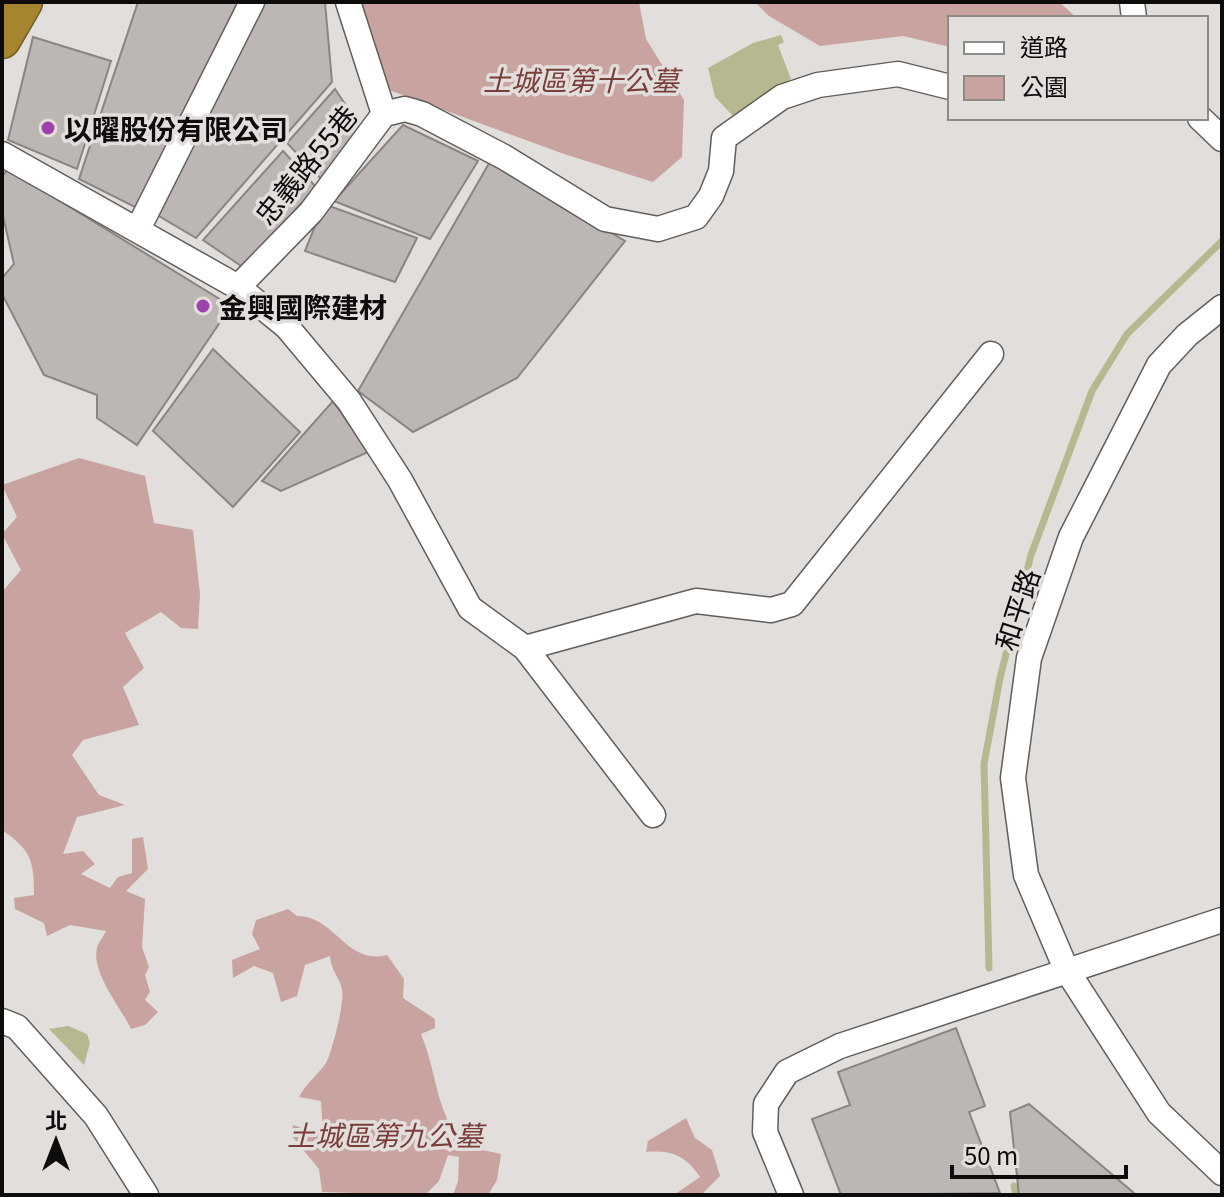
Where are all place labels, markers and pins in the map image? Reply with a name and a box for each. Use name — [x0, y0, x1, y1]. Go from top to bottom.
place label: 以曜股份有限公司 — [64, 108, 288, 148]
marker: 以曜股份有限公司 — [39, 119, 57, 137]
place label: 金興國際建材 — [219, 286, 387, 326]
marker: 金興國際建材 — [194, 297, 212, 315]

